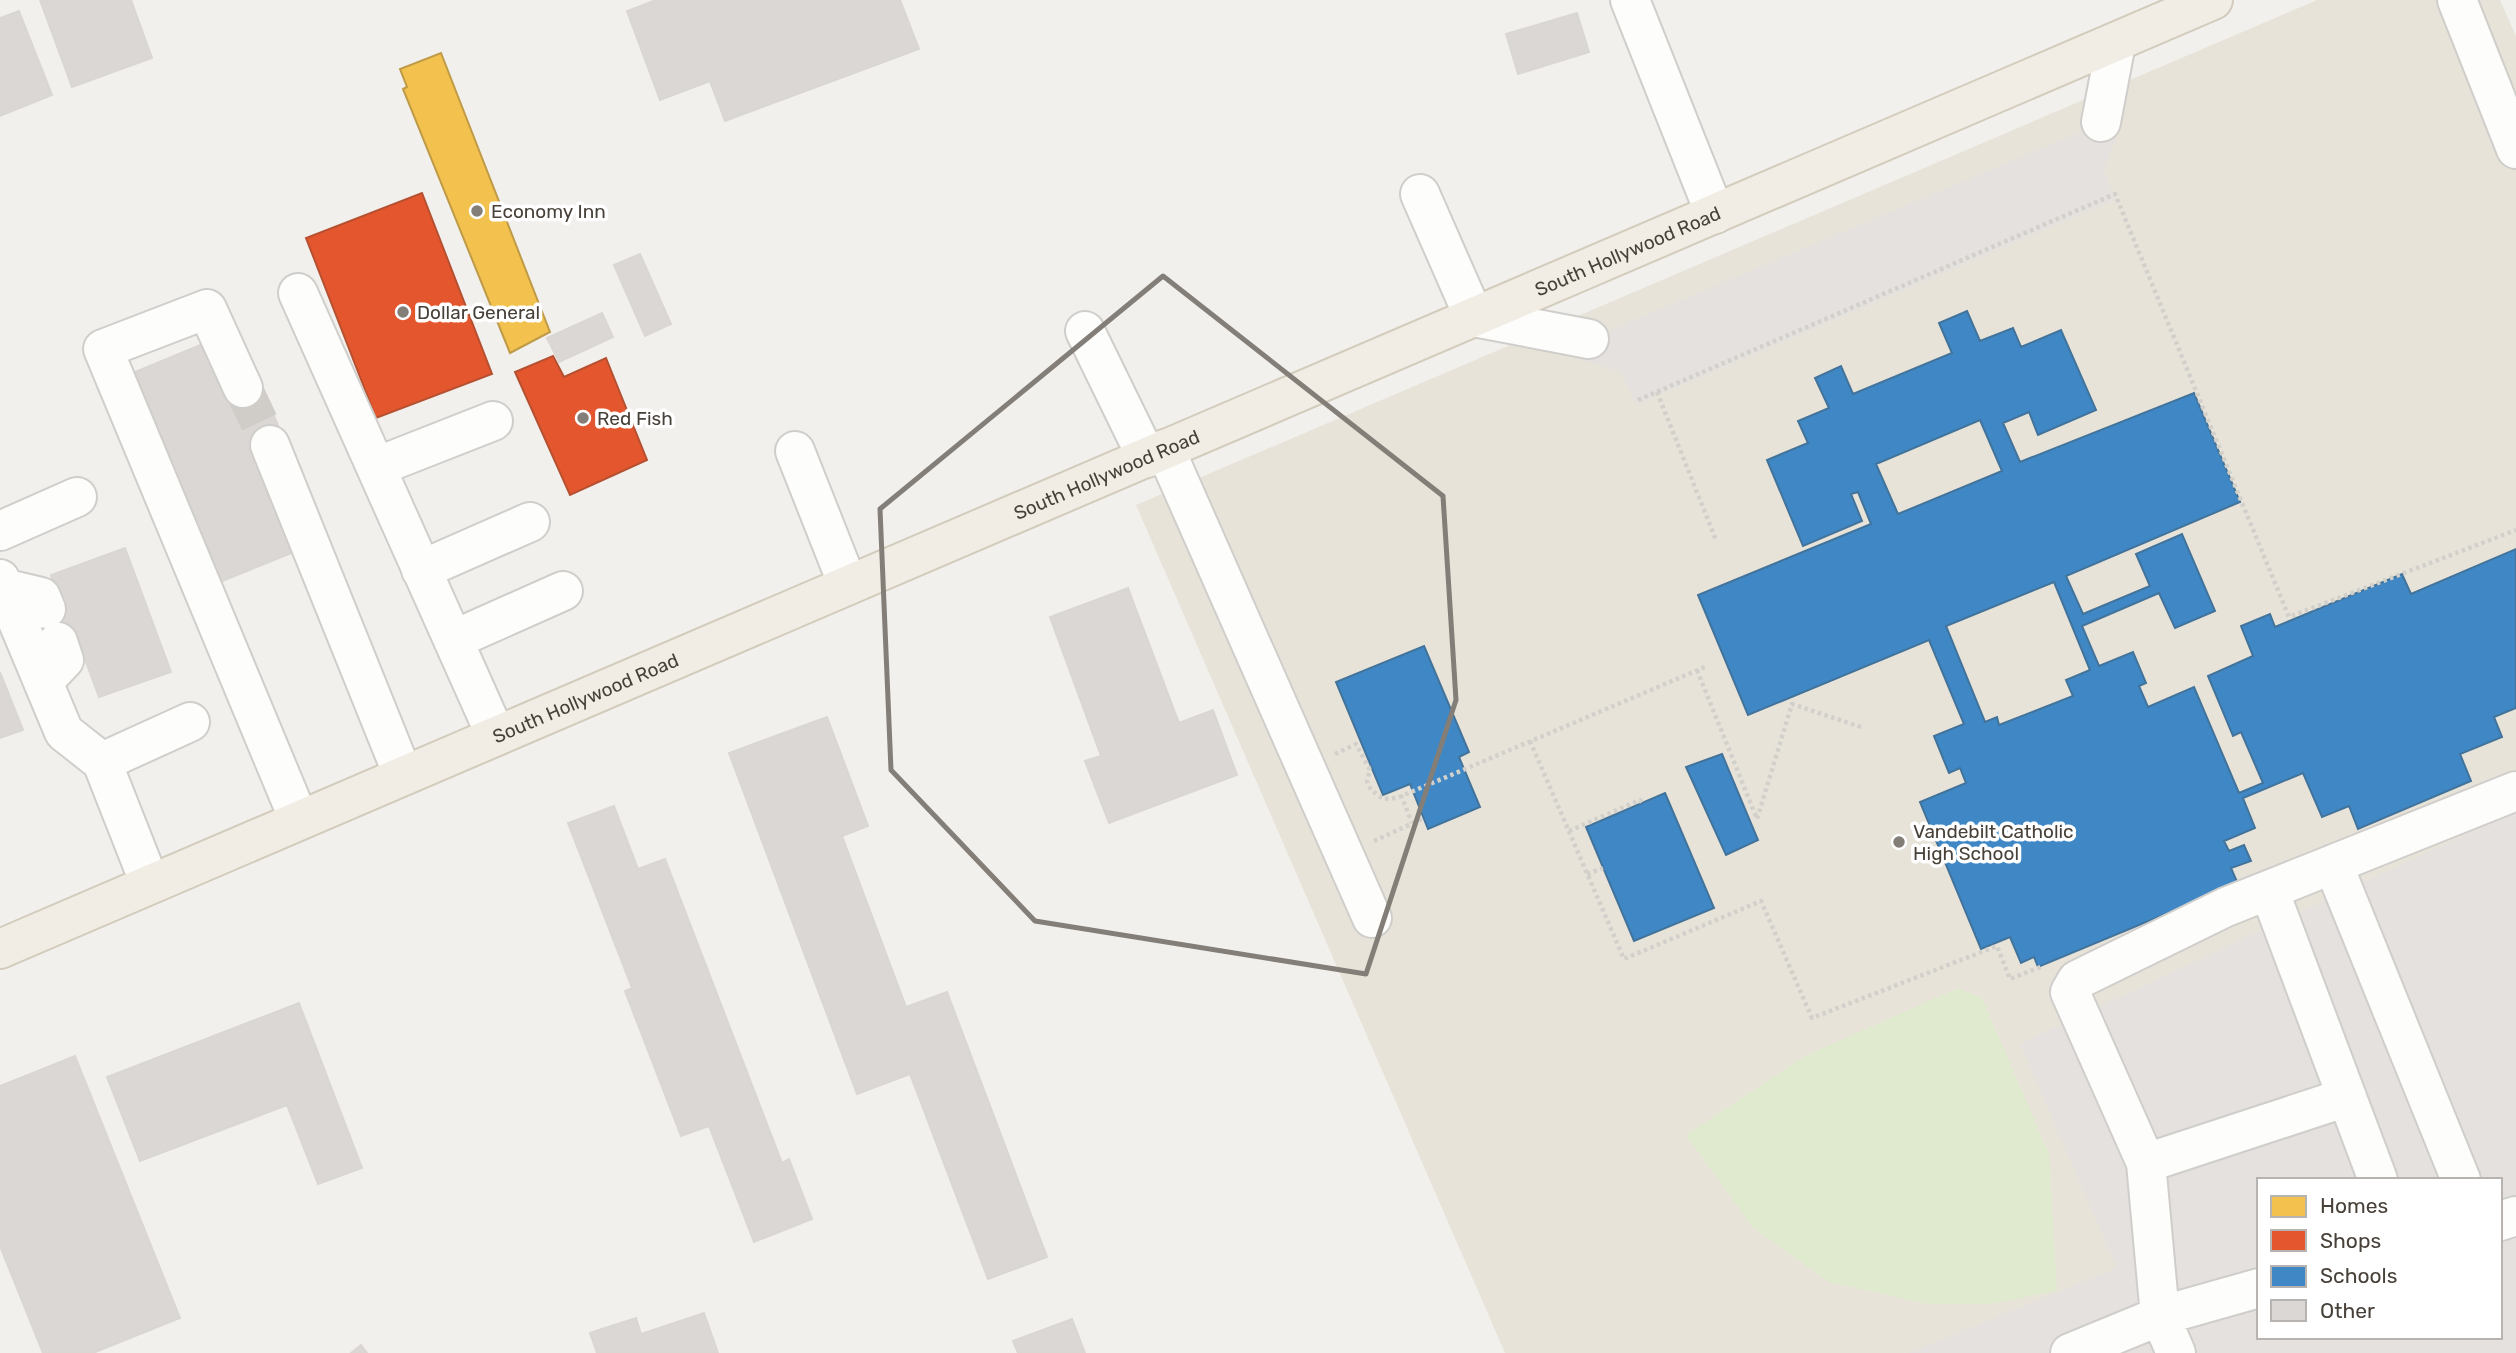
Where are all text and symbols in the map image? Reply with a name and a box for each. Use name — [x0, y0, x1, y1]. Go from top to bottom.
place label: Economy Inn — [491, 200, 606, 223]
street label: South Hollywood Road — [1531, 202, 1724, 301]
marker: Economy Inn — [469, 203, 485, 219]
place label: Dollar General — [417, 301, 540, 324]
marker: Dollar General — [395, 304, 411, 320]
place label: Red Fish — [597, 407, 673, 430]
marker: Red Fish — [575, 410, 591, 426]
street label: South Hollywood Road — [1010, 425, 1203, 525]
street label: South Hollywood Road — [489, 648, 682, 748]
place label: Vandebilt Catholic High School — [1913, 820, 2074, 865]
marker: Vandebilt Catholic High School — [1891, 834, 1907, 850]
legend — [2257, 1178, 2502, 1339]
text: Homes — [2320, 1193, 2388, 1218]
text: Shops — [2320, 1228, 2381, 1253]
text: Schools — [2320, 1263, 2397, 1288]
text: Other — [2320, 1298, 2375, 1323]

